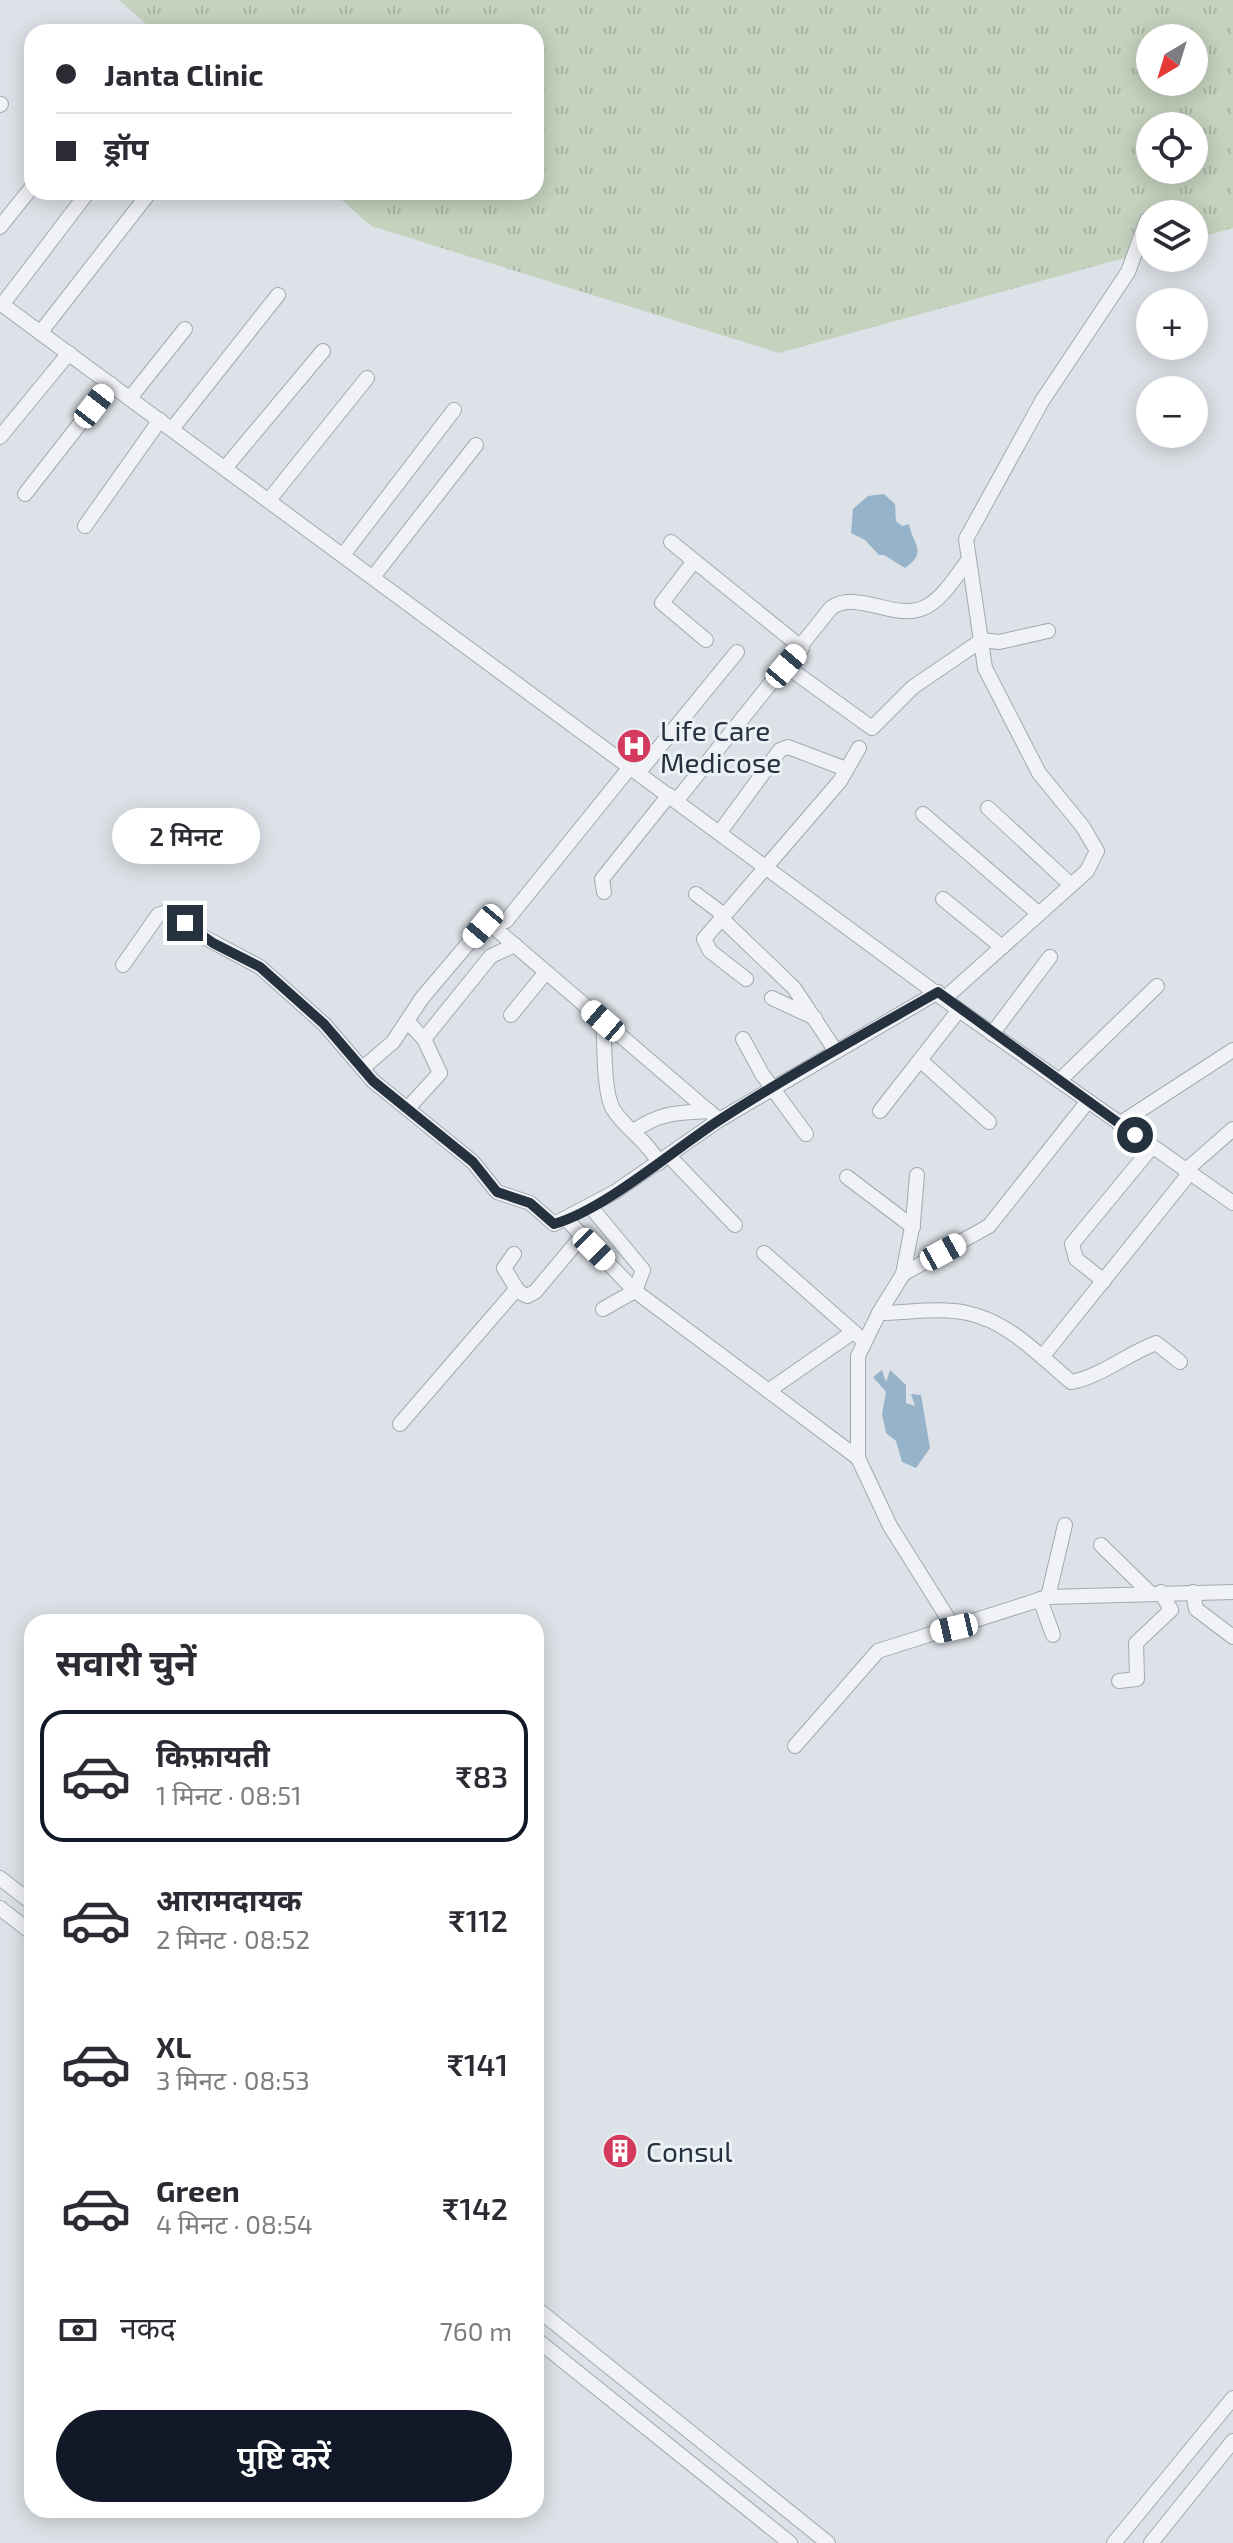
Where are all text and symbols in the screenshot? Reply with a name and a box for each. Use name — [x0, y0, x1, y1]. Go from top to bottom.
north arrow — [1136, 24, 1208, 96]
map controls — [1136, 24, 1208, 448]
text: Janta Clinic — [104, 56, 264, 92]
button: locate — [1136, 112, 1208, 184]
text: ड्रॉप — [104, 130, 148, 166]
button: layers — [1136, 200, 1208, 272]
button: + — [1136, 288, 1208, 360]
button: − — [1136, 376, 1208, 448]
car — [70, 380, 118, 432]
car — [761, 640, 811, 692]
place label: Life Care Medicose — [660, 713, 781, 779]
hospital icon: Life Care Medicose — [615, 727, 653, 765]
callout: 2 मिनट — [111, 807, 259, 863]
text: 2 मिनट — [149, 820, 223, 851]
car — [458, 900, 508, 952]
route end — [167, 905, 203, 941]
car — [577, 996, 629, 1046]
route start — [1117, 1117, 1153, 1153]
car — [569, 1224, 619, 1274]
car — [916, 1230, 970, 1274]
car — [928, 1611, 980, 1645]
text: सवारी चुनें — [56, 1640, 196, 1683]
text: किफ़ायती — [156, 1737, 270, 1773]
icon: car — [60, 1740, 132, 1812]
text: ₹83 — [455, 1758, 508, 1794]
text: 1 मिनट · 08:51 — [156, 1779, 302, 1810]
text: आरामदायक — [156, 1881, 302, 1917]
icon: car — [60, 1884, 132, 1956]
text: ₹112 — [448, 1902, 508, 1938]
text: 2 मिनट · 08:52 — [156, 1923, 310, 1954]
icon: car — [60, 2028, 132, 2100]
text: XL — [156, 2028, 191, 2064]
text: ₹141 — [447, 2046, 508, 2082]
text: 3 मिनट · 08:53 — [156, 2064, 310, 2095]
building icon: Consul — [601, 2132, 639, 2170]
place label: Consul — [646, 2134, 733, 2168]
icon: car — [60, 2172, 132, 2244]
text: Green — [156, 2172, 240, 2208]
text: ₹142 — [442, 2190, 508, 2226]
text: 4 मिनट · 08:54 — [156, 2208, 313, 2239]
icon: cash — [56, 2308, 100, 2352]
text: नकद — [120, 2309, 176, 2345]
text: 760 m — [440, 2315, 512, 2346]
button: पुष्टि करें — [56, 2410, 512, 2502]

